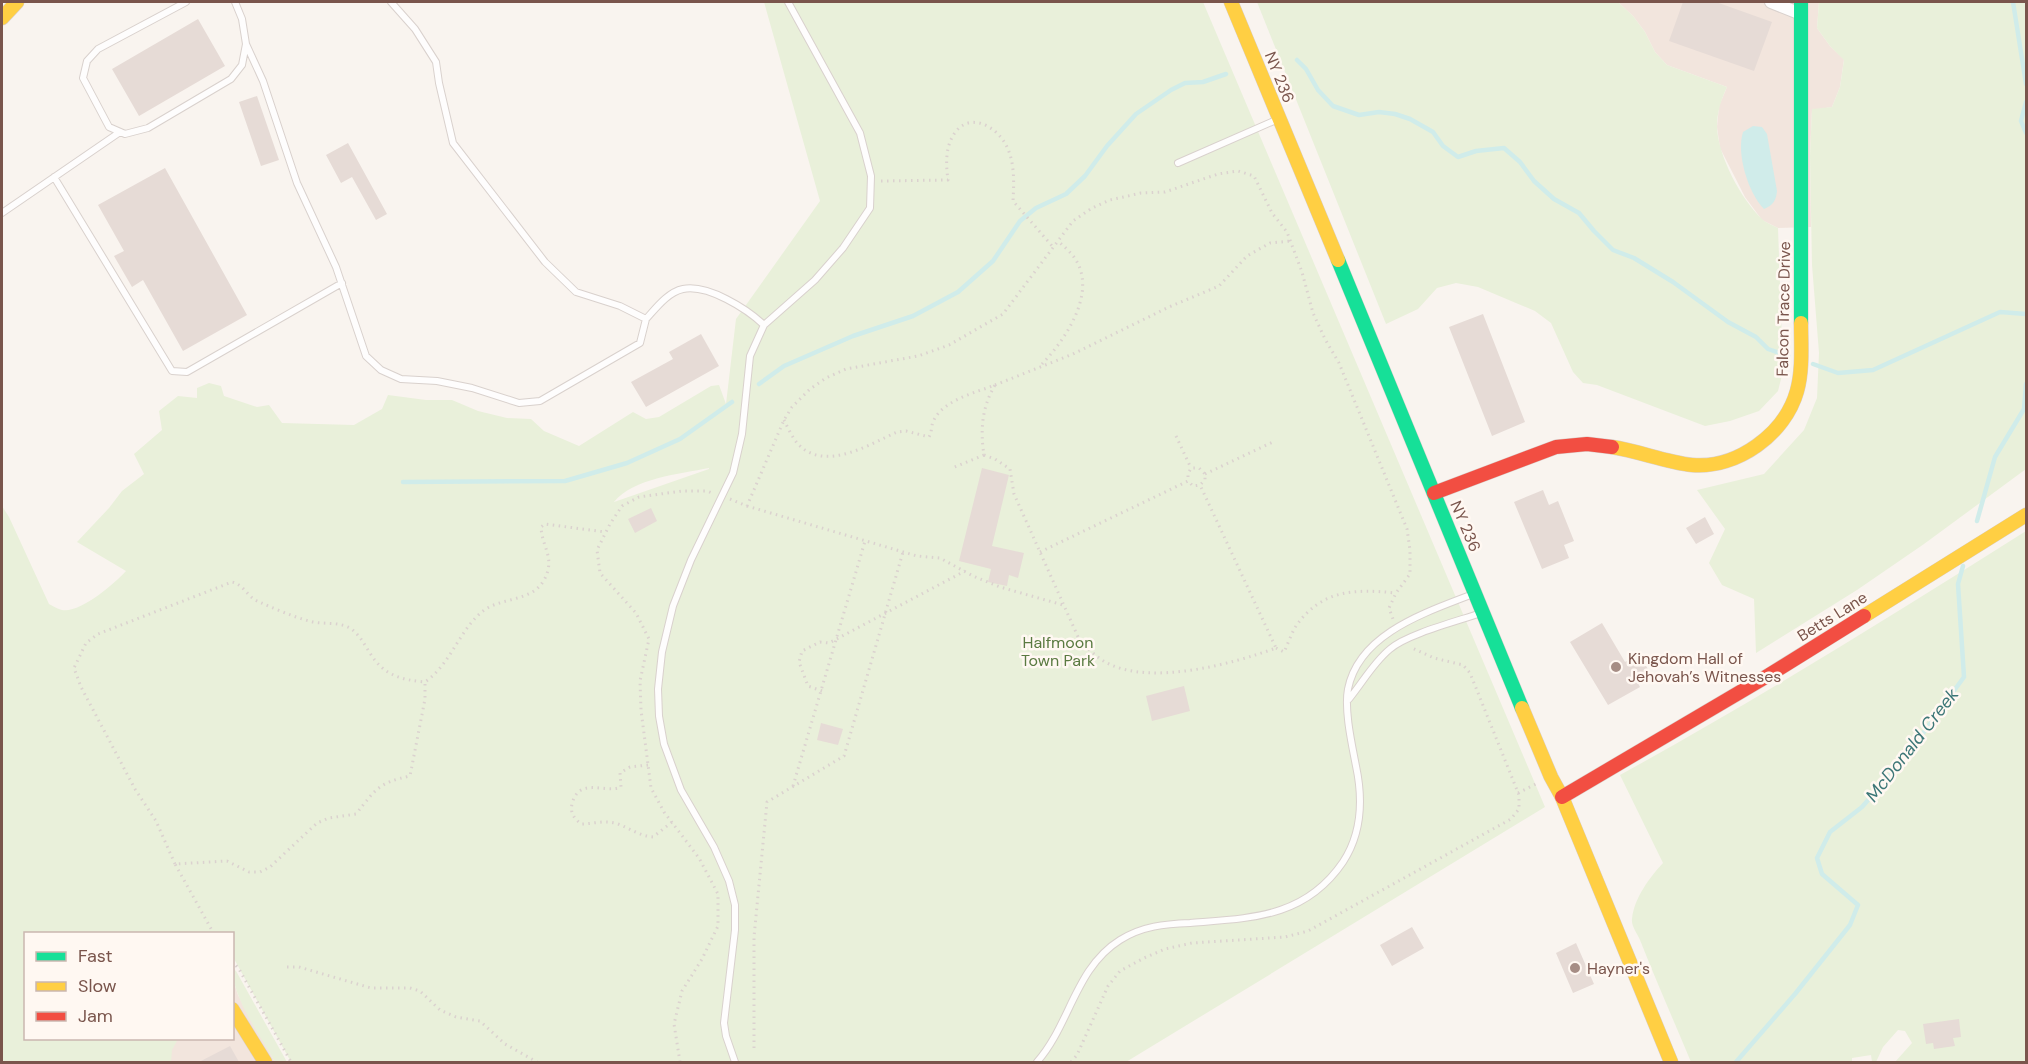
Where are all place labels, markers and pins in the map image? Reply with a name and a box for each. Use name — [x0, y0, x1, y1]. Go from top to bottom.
place label: Kingdom Hall of Jehovah’s Witnesses — [1628, 648, 1781, 687]
marker: Kingdom Hall of Jehovah’s Witnesses — [1609, 660, 1623, 674]
place label: Hayner's — [1587, 958, 1650, 979]
marker: Hayner's — [1568, 961, 1582, 975]

